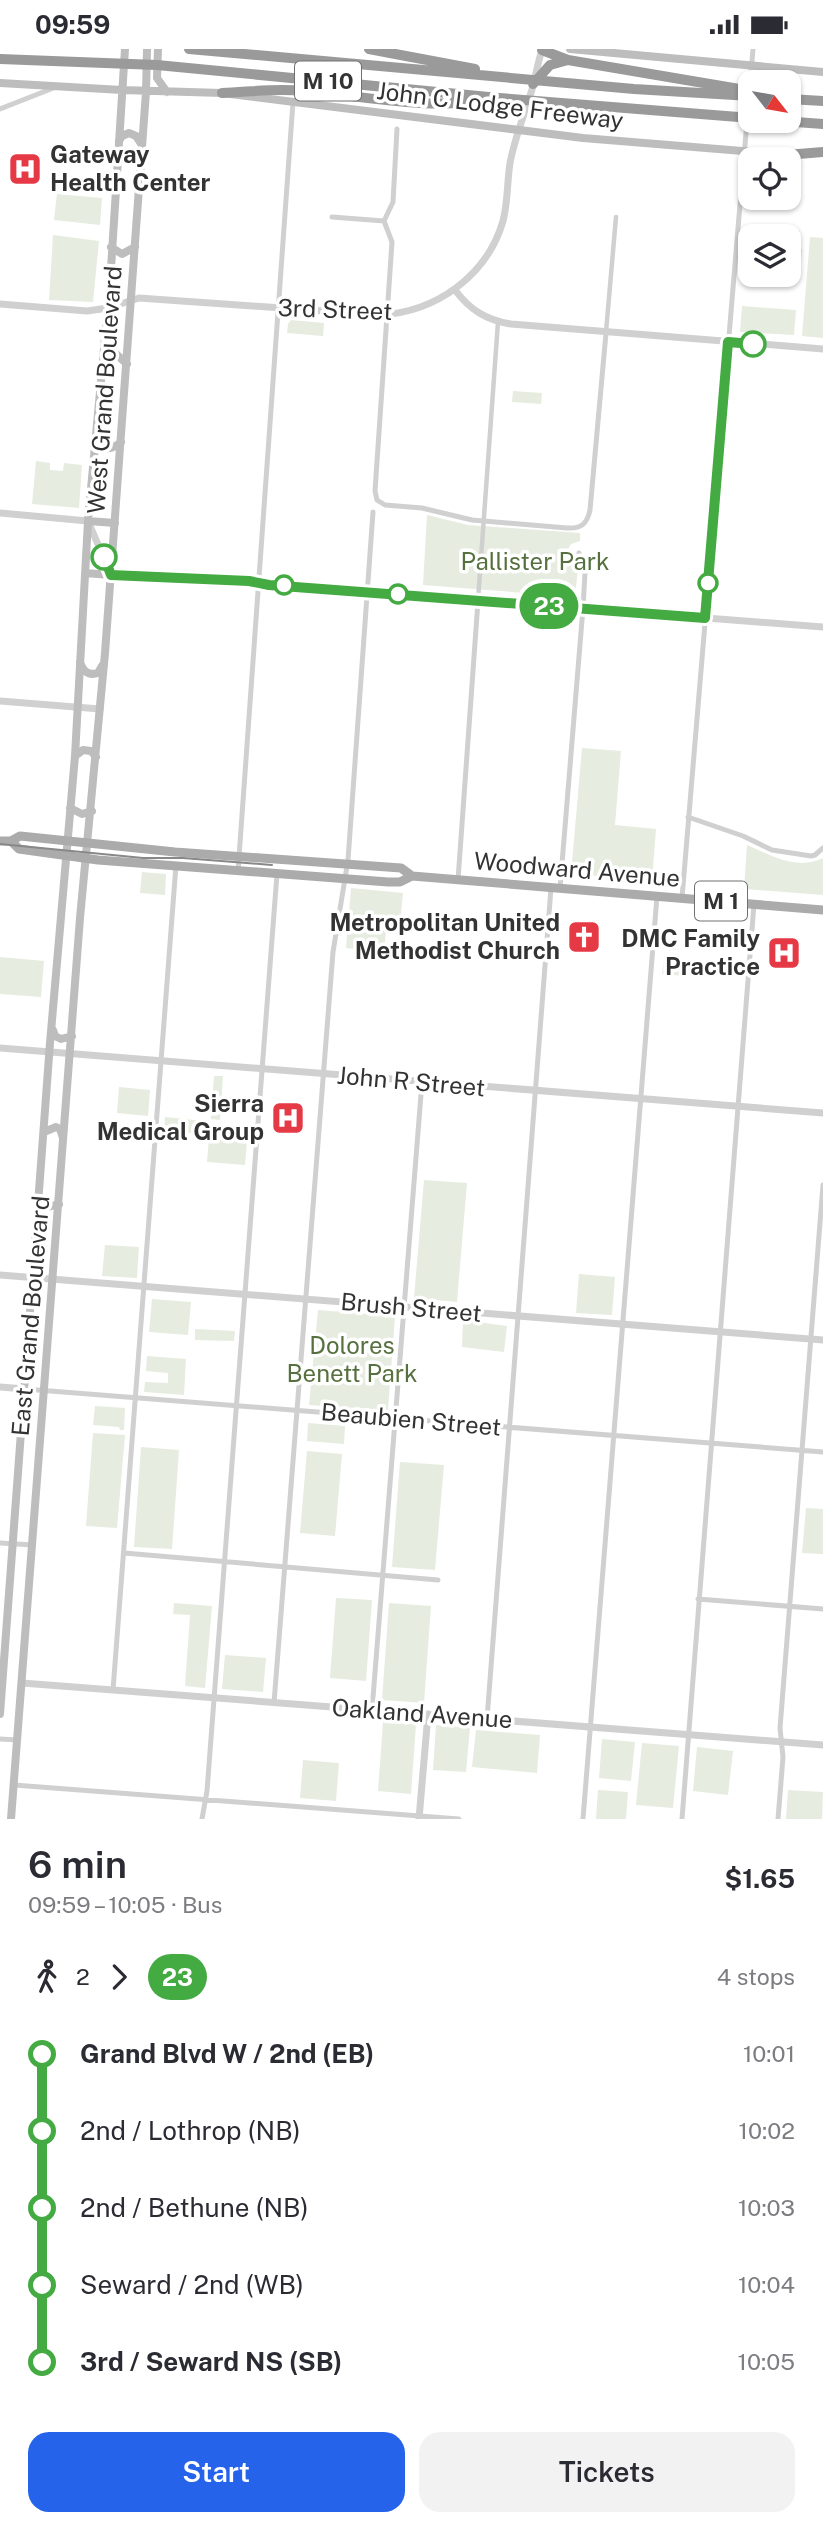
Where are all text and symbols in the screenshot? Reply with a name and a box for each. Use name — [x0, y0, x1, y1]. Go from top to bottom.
text: 09:59 — [35, 9, 111, 40]
road number: M 10 — [295, 61, 361, 101]
north arrow — [738, 70, 802, 133]
map controls — [738, 70, 801, 287]
street label: John C Lodge Freeway — [375, 76, 625, 134]
place label: Gateway Health Center — [50, 140, 210, 196]
button: locate — [738, 147, 801, 210]
hospital icon: Gateway Health Center — [6, 150, 44, 188]
button: layers — [738, 224, 801, 287]
street label: West Grand Boulevard — [81, 265, 127, 515]
street label: 3rd Street — [277, 293, 393, 325]
unlabelled marker — [740, 331, 766, 357]
unlabelled marker — [91, 544, 117, 570]
park label: Pallister Park — [460, 547, 610, 575]
unlabelled marker — [698, 573, 718, 593]
unlabelled marker — [274, 575, 294, 595]
line badge: 23 — [518, 583, 580, 629]
unlabelled marker — [388, 584, 408, 604]
text: 23 — [533, 592, 565, 620]
street label: Woodward Avenue — [473, 846, 681, 892]
road number: M 1 — [695, 881, 747, 921]
place label: Metropolitan United Methodist Church — [329, 908, 560, 964]
church icon: Metropolitan United Methodist Church — [565, 918, 603, 956]
place label: DMC Family Practice — [621, 924, 760, 980]
hospital icon: DMC Family Practice — [765, 934, 803, 972]
street label: John R Street — [336, 1061, 486, 1101]
place label: Sierra Medical Group — [97, 1089, 264, 1145]
hospital icon: Sierra Medical Group — [269, 1099, 307, 1137]
street label: East Grand Boulevard — [6, 1195, 54, 1437]
street label: Brush Street — [339, 1287, 483, 1327]
park label: Dolores Benett Park — [286, 1331, 418, 1387]
street label: Beaubien Street — [320, 1397, 502, 1441]
street label: Oakland Avenue — [331, 1693, 513, 1733]
text: 6 min — [28, 1842, 127, 1887]
text: $1.65 — [724, 1863, 795, 1894]
text: 09:59 – 10:05 · Bus — [28, 1891, 222, 1918]
icon: walk — [28, 1958, 66, 1996]
icon: forward — [100, 1958, 138, 1996]
text: 2 — [76, 1963, 90, 1990]
text: 23 — [162, 1963, 193, 1991]
text: 4 stops — [717, 1963, 795, 1990]
text: Grand Blvd W / 2nd (EB) — [80, 2038, 374, 2069]
text: 10:01 — [743, 2040, 795, 2067]
text: 2nd / Lothrop (NB) — [80, 2115, 301, 2146]
text: 10:02 — [739, 2117, 795, 2144]
text: 2nd / Bethune (NB) — [80, 2192, 308, 2223]
text: 10:03 — [738, 2194, 795, 2221]
text: Seward / 2nd (WB) — [80, 2269, 304, 2300]
text: 10:04 — [738, 2271, 795, 2298]
text: 3rd / Seward NS (SB) — [80, 2346, 342, 2377]
text: 10:05 — [738, 2348, 795, 2375]
button: Start — [28, 2432, 405, 2512]
button: Tickets — [419, 2432, 795, 2512]

